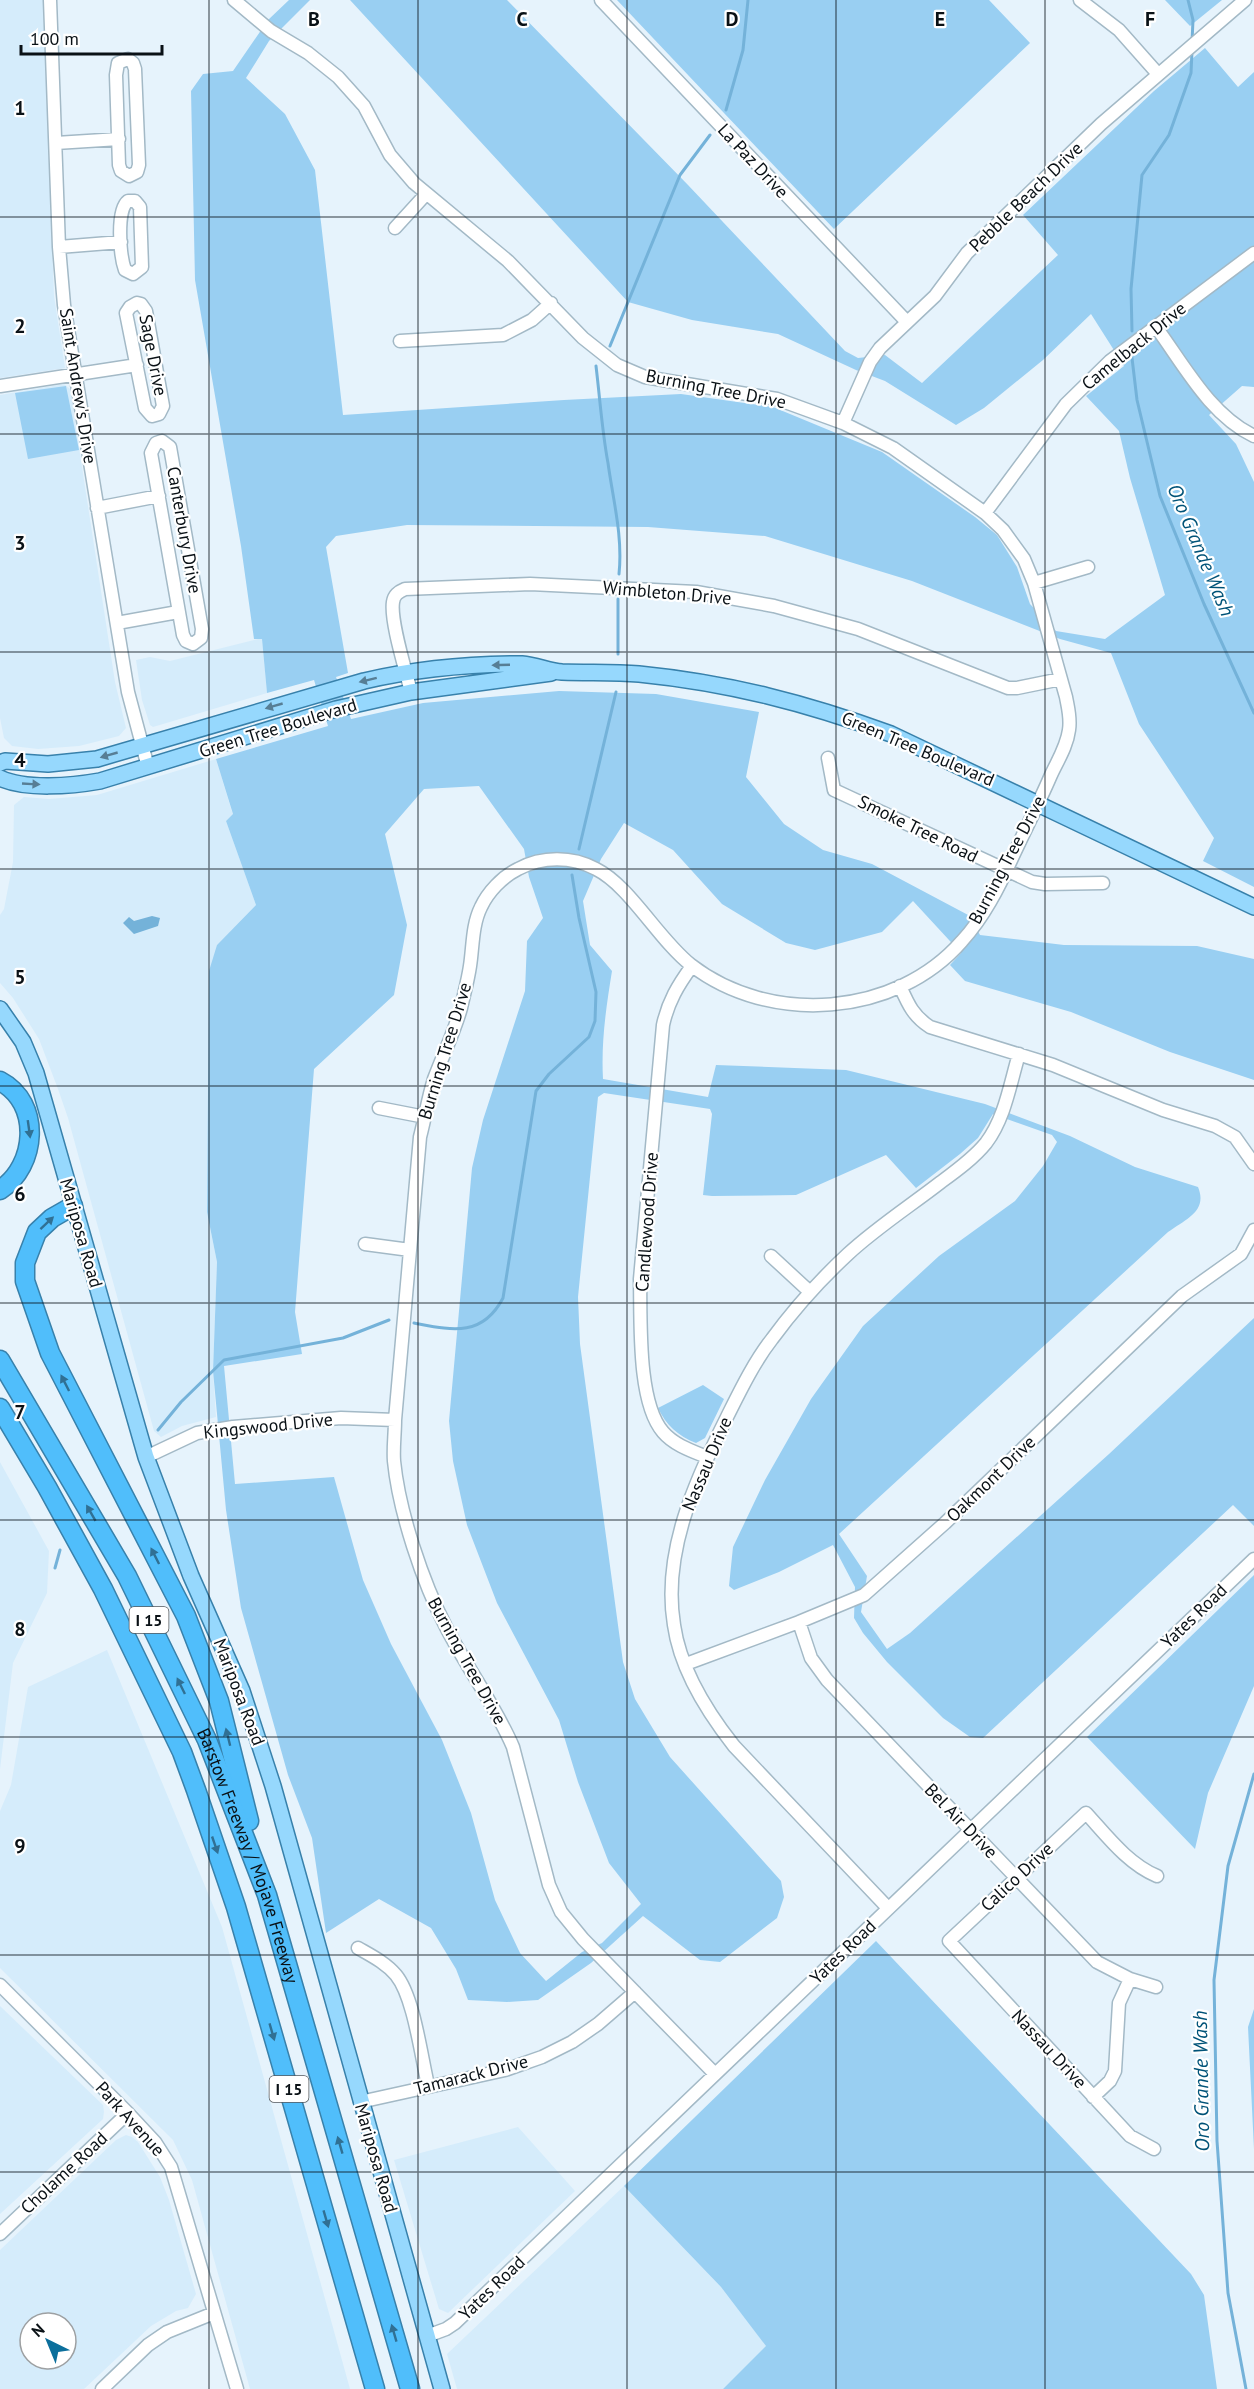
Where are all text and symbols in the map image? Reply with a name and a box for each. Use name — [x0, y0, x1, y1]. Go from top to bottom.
text: B — [308, 6, 320, 32]
text: C — [516, 6, 528, 32]
text: D — [726, 6, 739, 32]
text: E — [935, 6, 945, 32]
text: F — [1145, 6, 1155, 32]
scale bar — [21, 18, 162, 56]
text: 100 m — [30, 27, 79, 50]
text: 1 — [14, 95, 26, 121]
street label: La Paz Drive — [713, 119, 794, 203]
street label: Pebble Beach Drive — [964, 137, 1087, 257]
street label: Camelback Drive — [1077, 296, 1191, 395]
street label: Saint Andrew's Drive — [55, 306, 102, 465]
street label: Sage Drive — [134, 312, 173, 398]
text: 2 — [14, 313, 26, 339]
street label: Burning Tree Drive — [644, 364, 788, 413]
street label: Canterbury Drive — [162, 465, 207, 595]
water label: Oro Grande Wash — [1161, 480, 1241, 620]
text: 3 — [14, 530, 26, 556]
street label: Wimbleton Drive — [602, 575, 732, 610]
one-way arrow — [491, 660, 510, 670]
one-way arrow — [359, 675, 377, 685]
street label: Green Tree Boulevard — [196, 693, 359, 762]
one-way arrow — [265, 702, 283, 711]
street label: Green Tree Boulevard — [838, 706, 998, 791]
text: 4 — [14, 747, 26, 773]
one-way arrow — [100, 751, 118, 760]
one-way arrow — [22, 779, 41, 788]
street label: Smoke Tree Road — [854, 790, 982, 868]
street label: Burning Tree Drive — [963, 792, 1050, 928]
text: 5 — [14, 964, 26, 990]
street label: Burning Tree Drive — [413, 979, 476, 1122]
one-way arrow — [25, 1119, 34, 1138]
street label: Candlewood Drive — [630, 1151, 663, 1292]
street label: Mariposa Road — [55, 1175, 108, 1290]
text: 6 — [14, 1181, 26, 1207]
one-way arrow — [39, 1217, 54, 1230]
one-way arrow — [61, 1375, 70, 1392]
text: 7 — [14, 1399, 26, 1425]
street label: Kingswood Drive — [202, 1407, 334, 1444]
street label: Nassau Drive — [676, 1413, 737, 1514]
street label: Oakmont Drive — [941, 1430, 1040, 1527]
one-way arrow — [85, 1505, 96, 1521]
one-way arrow — [150, 1548, 160, 1565]
street label: Yates Road — [1156, 1578, 1232, 1653]
street label: Burning Tree Drive — [423, 1593, 512, 1729]
road number: I 15 — [130, 1607, 168, 1633]
text: 8 — [14, 1616, 26, 1642]
street label: Mariposa Road — [208, 1635, 270, 1749]
one-way arrow — [176, 1678, 185, 1695]
street label: Barstow Freeway / Mojave Freeway — [192, 1724, 304, 1986]
one-way arrow — [222, 1727, 232, 1746]
street label: Bel Air Drive — [920, 1778, 1003, 1863]
text: 9 — [14, 1833, 26, 1859]
one-way arrow — [211, 1836, 221, 1854]
street label: Calico Drive — [975, 1837, 1058, 1916]
street label: Yates Road — [805, 1914, 881, 1989]
street label: Nassau Drive — [1007, 2004, 1092, 2093]
water label: Oro Grande Wash — [1187, 2010, 1215, 2152]
one-way arrow — [268, 2023, 277, 2041]
street label: Tamarack Drive — [411, 2049, 530, 2100]
street label: Park Avenue — [91, 2076, 170, 2161]
road number: I 15 — [270, 2076, 308, 2102]
street label: Mariposa Road — [350, 2100, 403, 2215]
street label: Cholame Road — [15, 2126, 112, 2219]
one-way arrow — [335, 2136, 344, 2154]
one-way arrow — [322, 2210, 331, 2228]
street label: Yates Road — [454, 2250, 530, 2325]
north arrow — [18, 2311, 78, 2371]
text: N — [27, 2319, 48, 2341]
one-way arrow — [389, 2324, 398, 2342]

